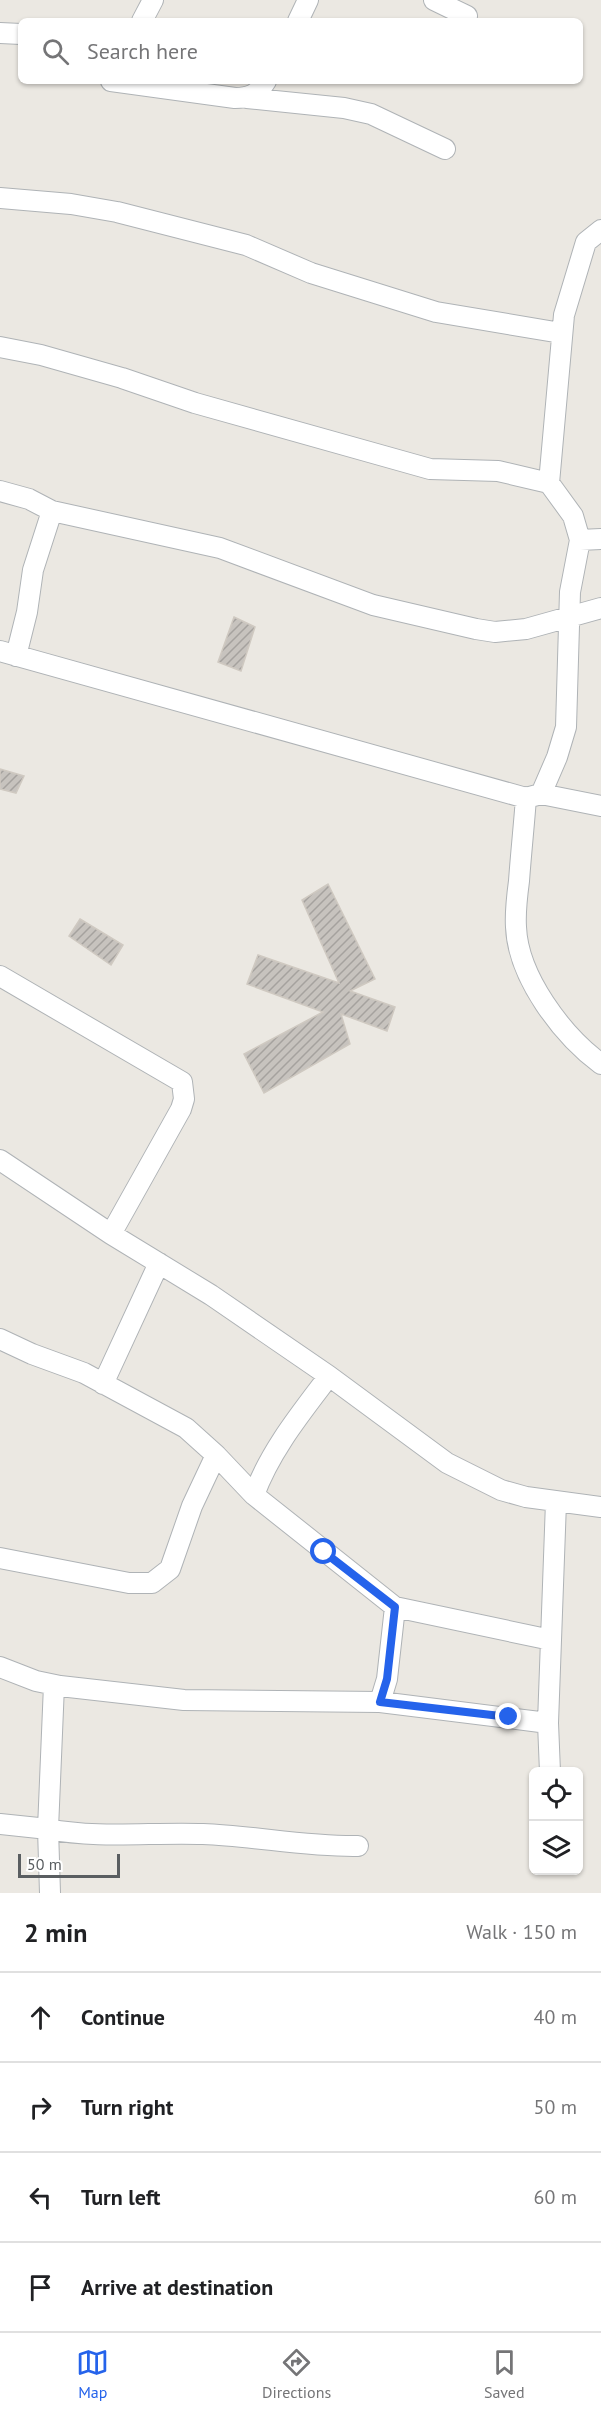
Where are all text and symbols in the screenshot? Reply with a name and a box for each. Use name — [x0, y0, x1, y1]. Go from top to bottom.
search box — [18, 18, 583, 84]
icon: search — [39, 35, 72, 68]
text: Search here — [87, 37, 198, 65]
route start — [310, 1538, 336, 1564]
route end — [495, 1703, 521, 1729]
map controls — [529, 1767, 583, 1875]
button: locate — [529, 1767, 583, 1821]
button: layers — [529, 1821, 583, 1875]
scale bar — [18, 1851, 120, 1878]
text: 50 m — [27, 1854, 62, 1874]
text: 2 min — [24, 1916, 87, 1949]
text: Walk · 150 m — [466, 1919, 577, 1945]
icon: ahead — [24, 2001, 57, 2034]
text: Continue — [81, 2003, 165, 2031]
text: 40 m — [534, 2004, 577, 2030]
icon: right — [24, 2091, 57, 2124]
text: Turn right — [81, 2093, 173, 2121]
text: 50 m — [534, 2094, 577, 2120]
icon: left — [24, 2181, 57, 2214]
text: Turn left — [81, 2183, 161, 2211]
text: 60 m — [534, 2184, 577, 2210]
icon: arrive — [24, 2271, 57, 2304]
text: Arrive at destination — [81, 2273, 273, 2301]
tab: Map — [76, 2346, 109, 2402]
tab: Directions — [262, 2346, 331, 2402]
tab: Saved — [484, 2346, 525, 2402]

